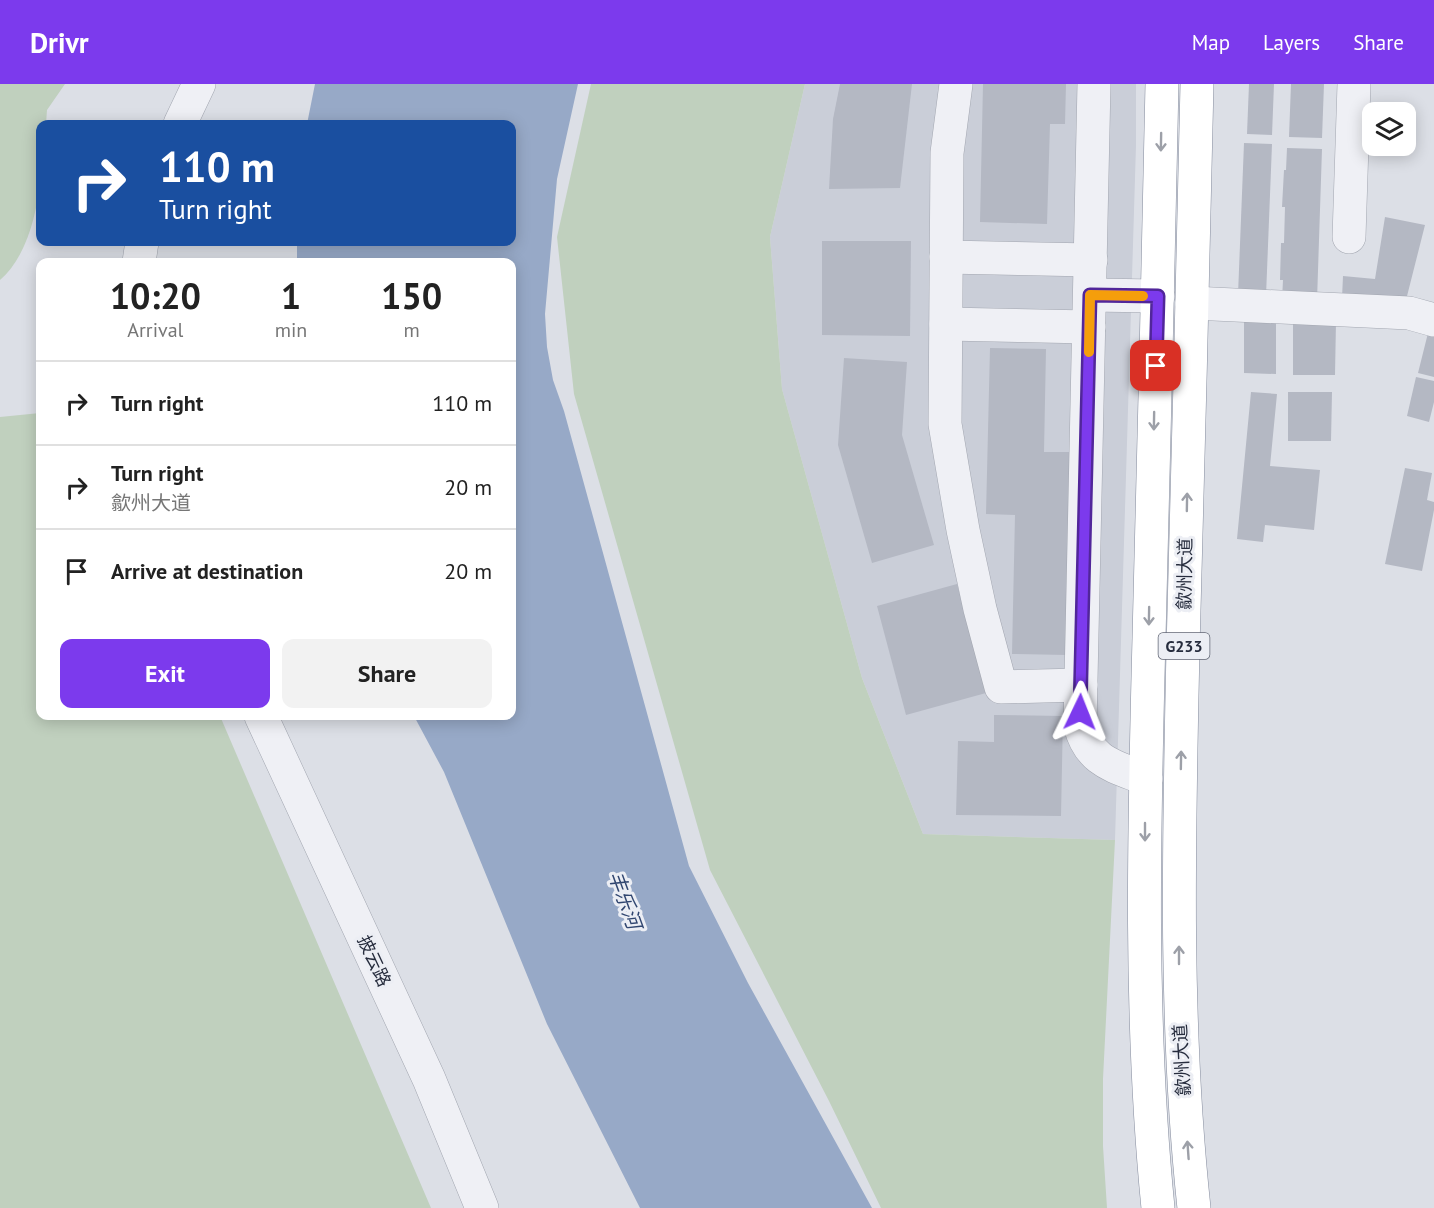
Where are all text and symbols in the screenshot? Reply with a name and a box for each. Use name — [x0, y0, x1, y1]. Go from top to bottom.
text: Drivr — [30, 24, 89, 61]
text: Map — [1192, 29, 1230, 56]
text: Layers — [1263, 29, 1320, 56]
text: Share — [1353, 29, 1404, 56]
map controls — [1362, 102, 1416, 156]
button: layers — [1362, 102, 1416, 156]
one-way arrow — [1155, 132, 1167, 152]
text: 110 m — [159, 139, 275, 194]
icon: right — [60, 144, 138, 222]
text: Turn right — [159, 192, 272, 226]
text: 10:20 — [110, 272, 201, 319]
text: 1 — [281, 272, 301, 319]
text: 150 — [381, 272, 442, 319]
text: Arrival — [127, 317, 183, 343]
text: min — [275, 317, 307, 343]
text: m — [404, 317, 420, 343]
pin — [1130, 340, 1181, 391]
icon: arrive — [1139, 349, 1172, 382]
icon: right — [60, 387, 93, 420]
text: Turn right — [111, 389, 203, 417]
text: 110 m — [432, 389, 492, 417]
one-way arrow — [1149, 411, 1160, 431]
text: Turn right — [111, 459, 203, 487]
icon: right — [60, 471, 93, 504]
text: 20 m — [444, 473, 492, 501]
text: 歙州大道 — [111, 490, 191, 516]
one-way arrow — [1182, 493, 1193, 513]
street label: 歙州大道 — [1172, 538, 1197, 610]
icon: arrive — [60, 555, 93, 588]
text: Arrive at destination — [111, 557, 303, 585]
text: 20 m — [444, 557, 492, 585]
one-way arrow — [1144, 606, 1155, 626]
road number: G233 — [1158, 633, 1210, 659]
button: Exit — [60, 639, 270, 708]
button: Share — [282, 639, 492, 708]
position arrow — [1048, 680, 1112, 744]
one-way arrow — [1175, 751, 1187, 771]
one-way arrow — [1139, 822, 1151, 842]
water label: 丰乐河 — [603, 867, 649, 936]
street label: 披云路 — [353, 931, 396, 990]
one-way arrow — [1173, 946, 1185, 966]
street label: 歙州大道 — [1168, 1023, 1195, 1097]
one-way arrow — [1182, 1140, 1193, 1160]

